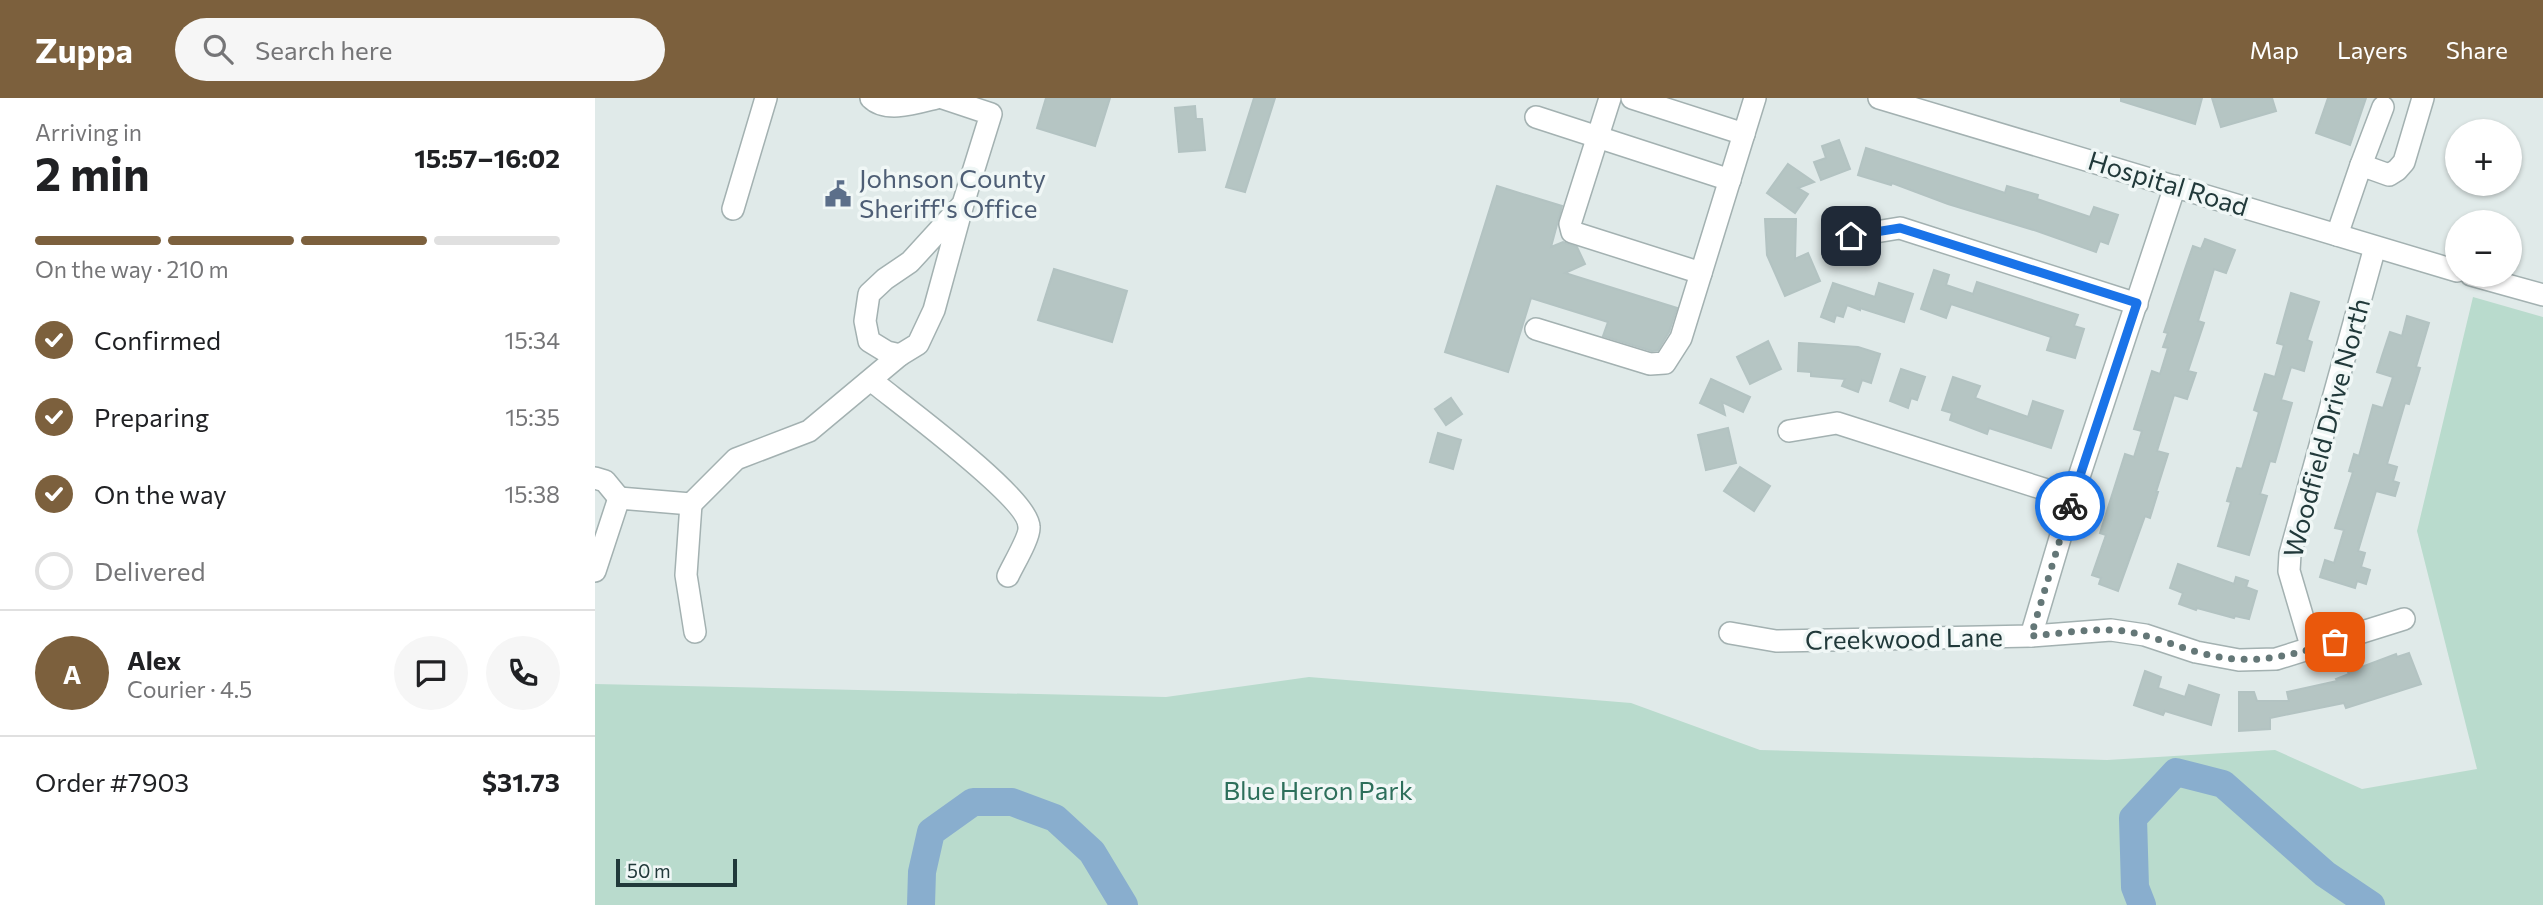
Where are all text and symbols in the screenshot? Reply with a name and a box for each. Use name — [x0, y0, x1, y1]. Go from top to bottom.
search box — [175, 18, 665, 81]
text: Zuppa — [35, 29, 133, 70]
icon: search — [199, 30, 237, 68]
text: Search here — [255, 34, 392, 65]
text: Map — [2250, 35, 2299, 64]
text: Layers — [2337, 35, 2408, 64]
text: Share — [2446, 35, 2508, 64]
text: Arriving in — [35, 118, 142, 146]
map controls — [2445, 119, 2522, 287]
button: + — [2445, 119, 2522, 196]
text: 15:57–16:02 — [414, 142, 560, 173]
text: 2 min — [35, 144, 150, 200]
street label: Hospital Road — [2085, 144, 2252, 222]
place label: Johnson County Sheriff's Office — [859, 162, 1046, 223]
public building icon: Johnson County Sheriff's Office — [823, 179, 853, 209]
pin — [1821, 206, 1881, 266]
button: − — [2445, 210, 2522, 287]
icon: home — [1832, 217, 1870, 255]
text: On the way · 210 m — [35, 255, 229, 283]
street label: Woodfield Drive North — [2276, 295, 2375, 561]
icon: check — [35, 321, 73, 359]
text: Confirmed — [94, 324, 221, 355]
text: 15:34 — [505, 326, 560, 354]
icon: check — [35, 398, 73, 436]
text: Preparing — [94, 401, 209, 432]
text: 15:35 — [505, 403, 560, 431]
courier — [2035, 471, 2105, 541]
icon: check — [35, 475, 73, 513]
text: On the way — [94, 478, 227, 509]
text: 15:38 — [504, 480, 560, 508]
icon: bike — [2051, 487, 2089, 525]
text: Delivered — [94, 555, 205, 586]
pin — [2305, 612, 2365, 672]
street label: Creekwood Lane — [1805, 620, 2003, 655]
icon: bag — [2316, 623, 2354, 661]
button: chat — [394, 636, 468, 710]
button: phone — [486, 636, 560, 710]
text: Alex — [127, 644, 181, 675]
text: A — [63, 658, 81, 689]
text: Courier · 4.5 — [127, 675, 252, 703]
text: Order #7903 — [35, 766, 189, 797]
text: $31.73 — [482, 766, 560, 797]
park label: Blue Heron Park — [1223, 774, 1413, 805]
scale bar — [616, 856, 737, 888]
text: 50 m — [627, 859, 671, 882]

